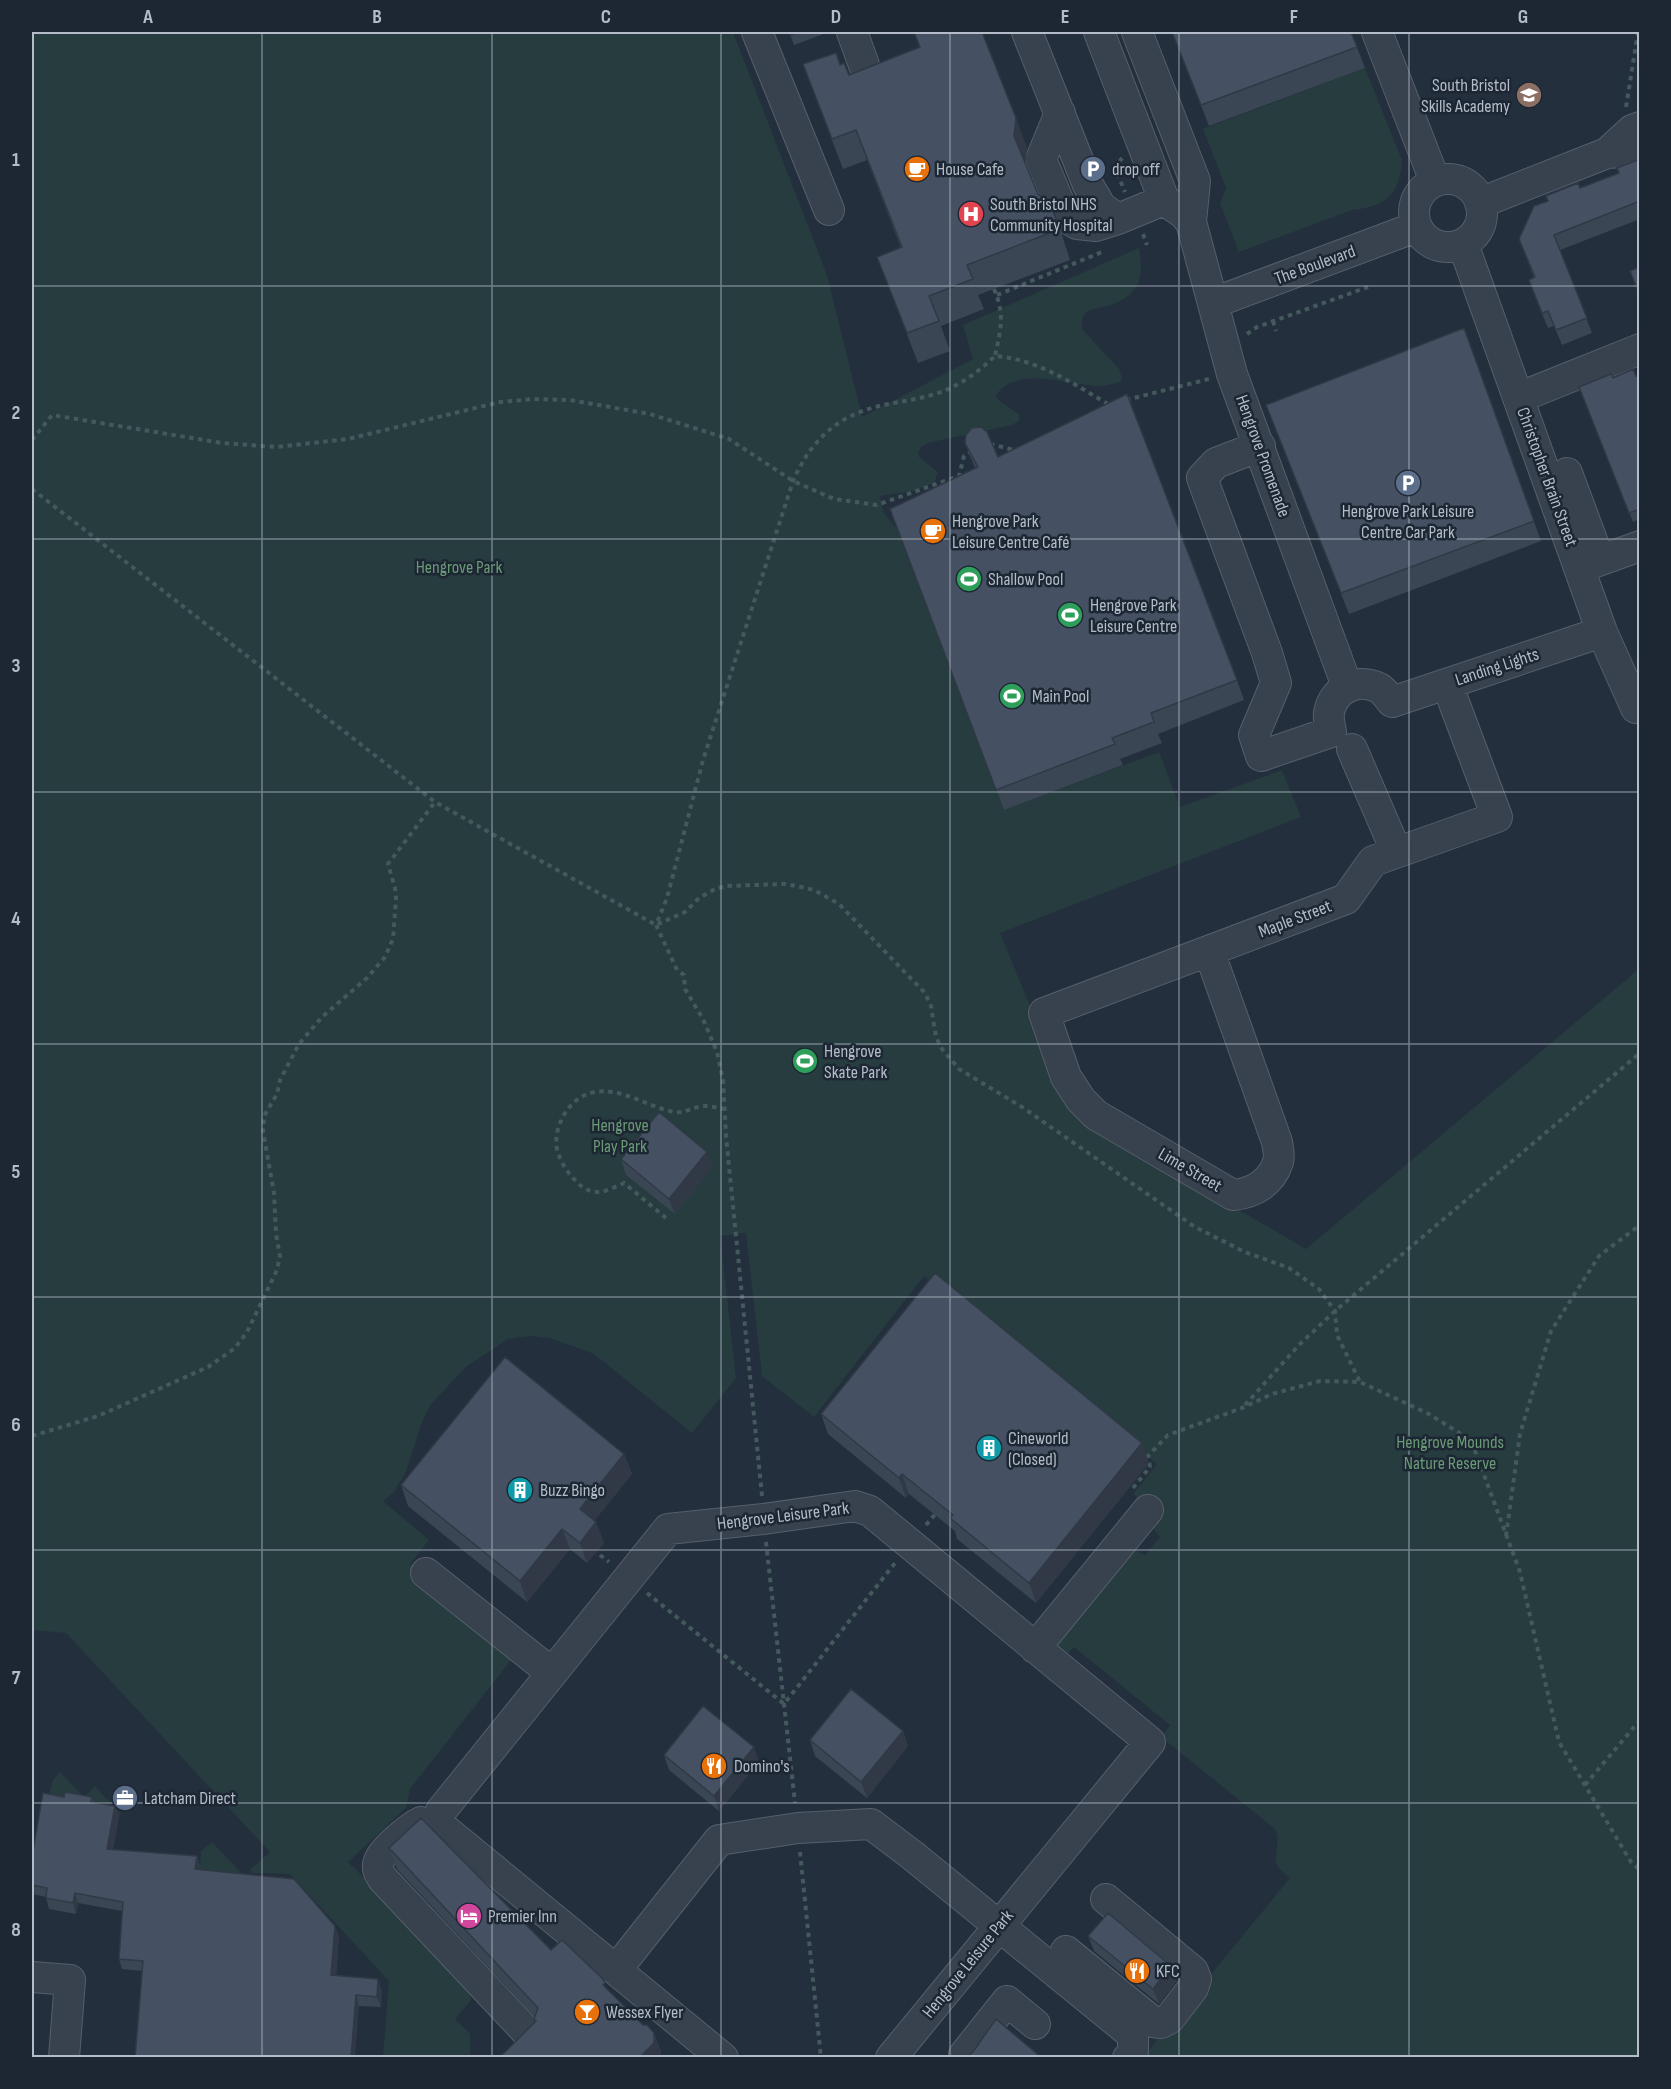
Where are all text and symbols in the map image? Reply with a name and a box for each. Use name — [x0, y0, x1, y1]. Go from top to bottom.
text: A — [142, 5, 153, 29]
text: B — [372, 5, 382, 29]
text: C — [601, 5, 611, 29]
text: D — [831, 5, 841, 29]
text: E — [1061, 5, 1069, 29]
text: F — [1290, 5, 1298, 29]
text: G — [1518, 5, 1528, 29]
place label: South Bristol Skills Academy — [1421, 75, 1510, 117]
school or university icon: South Bristol Skills Academy — [1514, 80, 1544, 110]
text: 1 — [12, 148, 20, 172]
cafe icon: House Cafe — [902, 154, 932, 184]
parking icon: drop off — [1078, 154, 1108, 184]
place label: House Cafe — [936, 159, 1004, 180]
place label: drop off — [1112, 159, 1161, 180]
place label: South Bristol NHS Community Hospital — [990, 194, 1113, 236]
hospital icon: South Bristol NHS Community Hospital — [956, 199, 986, 229]
street label: The Boulevard — [1272, 241, 1358, 289]
street label: Hengrove Promenade — [1231, 392, 1295, 520]
text: 2 — [12, 401, 20, 425]
street label: Christopher Brain Street — [1512, 405, 1582, 550]
parking icon: Hengrove Park Leisure Centre Car Park — [1393, 468, 1423, 498]
place label: Hengrove Park Leisure Centre Car Park — [1342, 501, 1474, 543]
place label: Hengrove Park Leisure Centre Café — [952, 511, 1070, 553]
cafe icon: Hengrove Park Leisure Centre Café — [918, 516, 948, 546]
park label: Hengrove Park — [416, 557, 502, 578]
sports icon: Shallow Pool — [954, 564, 984, 594]
place label: Shallow Pool — [988, 569, 1063, 590]
place label: Hengrove Park Leisure Centre — [1090, 595, 1177, 637]
sports icon: Hengrove Park Leisure Centre — [1055, 600, 1085, 630]
street label: Landing Lights — [1453, 644, 1541, 690]
text: 3 — [12, 654, 21, 678]
sports icon: Main Pool — [997, 681, 1027, 711]
place label: Main Pool — [1032, 686, 1089, 707]
street label: Maple Street — [1256, 895, 1335, 943]
text: 4 — [11, 907, 21, 931]
place label: Hengrove Skate Park — [824, 1041, 887, 1083]
sports icon: Hengrove Skate Park — [790, 1046, 820, 1076]
park label: Hengrove Play Park — [591, 1115, 649, 1157]
street label: Lime Street — [1155, 1143, 1226, 1197]
text: 5 — [12, 1160, 21, 1184]
text: 6 — [11, 1413, 21, 1437]
place label: Cineworld (Closed) — [1008, 1428, 1068, 1470]
park label: Hengrove Mounds Nature Reserve — [1396, 1432, 1504, 1474]
building icon: Cineworld (Closed) — [974, 1433, 1004, 1463]
building icon: Buzz Bingo — [505, 1475, 535, 1505]
place label: Buzz Bingo — [540, 1480, 605, 1501]
street label: Hengrove Leisure Park — [716, 1497, 850, 1535]
text: 7 — [12, 1666, 21, 1690]
restaurant icon: Domino's — [699, 1751, 729, 1781]
place label: Domino's — [734, 1756, 790, 1777]
office icon: Latcham Direct — [110, 1783, 140, 1813]
place label: Latcham Direct — [144, 1788, 237, 1809]
hotel icon: Premier Inn — [454, 1901, 484, 1931]
place label: Premier Inn — [488, 1906, 557, 1927]
street label: Hengrove Leisure Park — [918, 1906, 1018, 2022]
text: 8 — [11, 1918, 21, 1942]
restaurant icon: KFC — [1122, 1956, 1152, 1986]
place label: KFC — [1156, 1961, 1180, 1982]
bar icon: Wessex Flyer — [572, 1997, 602, 2027]
place label: Wessex Flyer — [606, 2002, 683, 2023]

